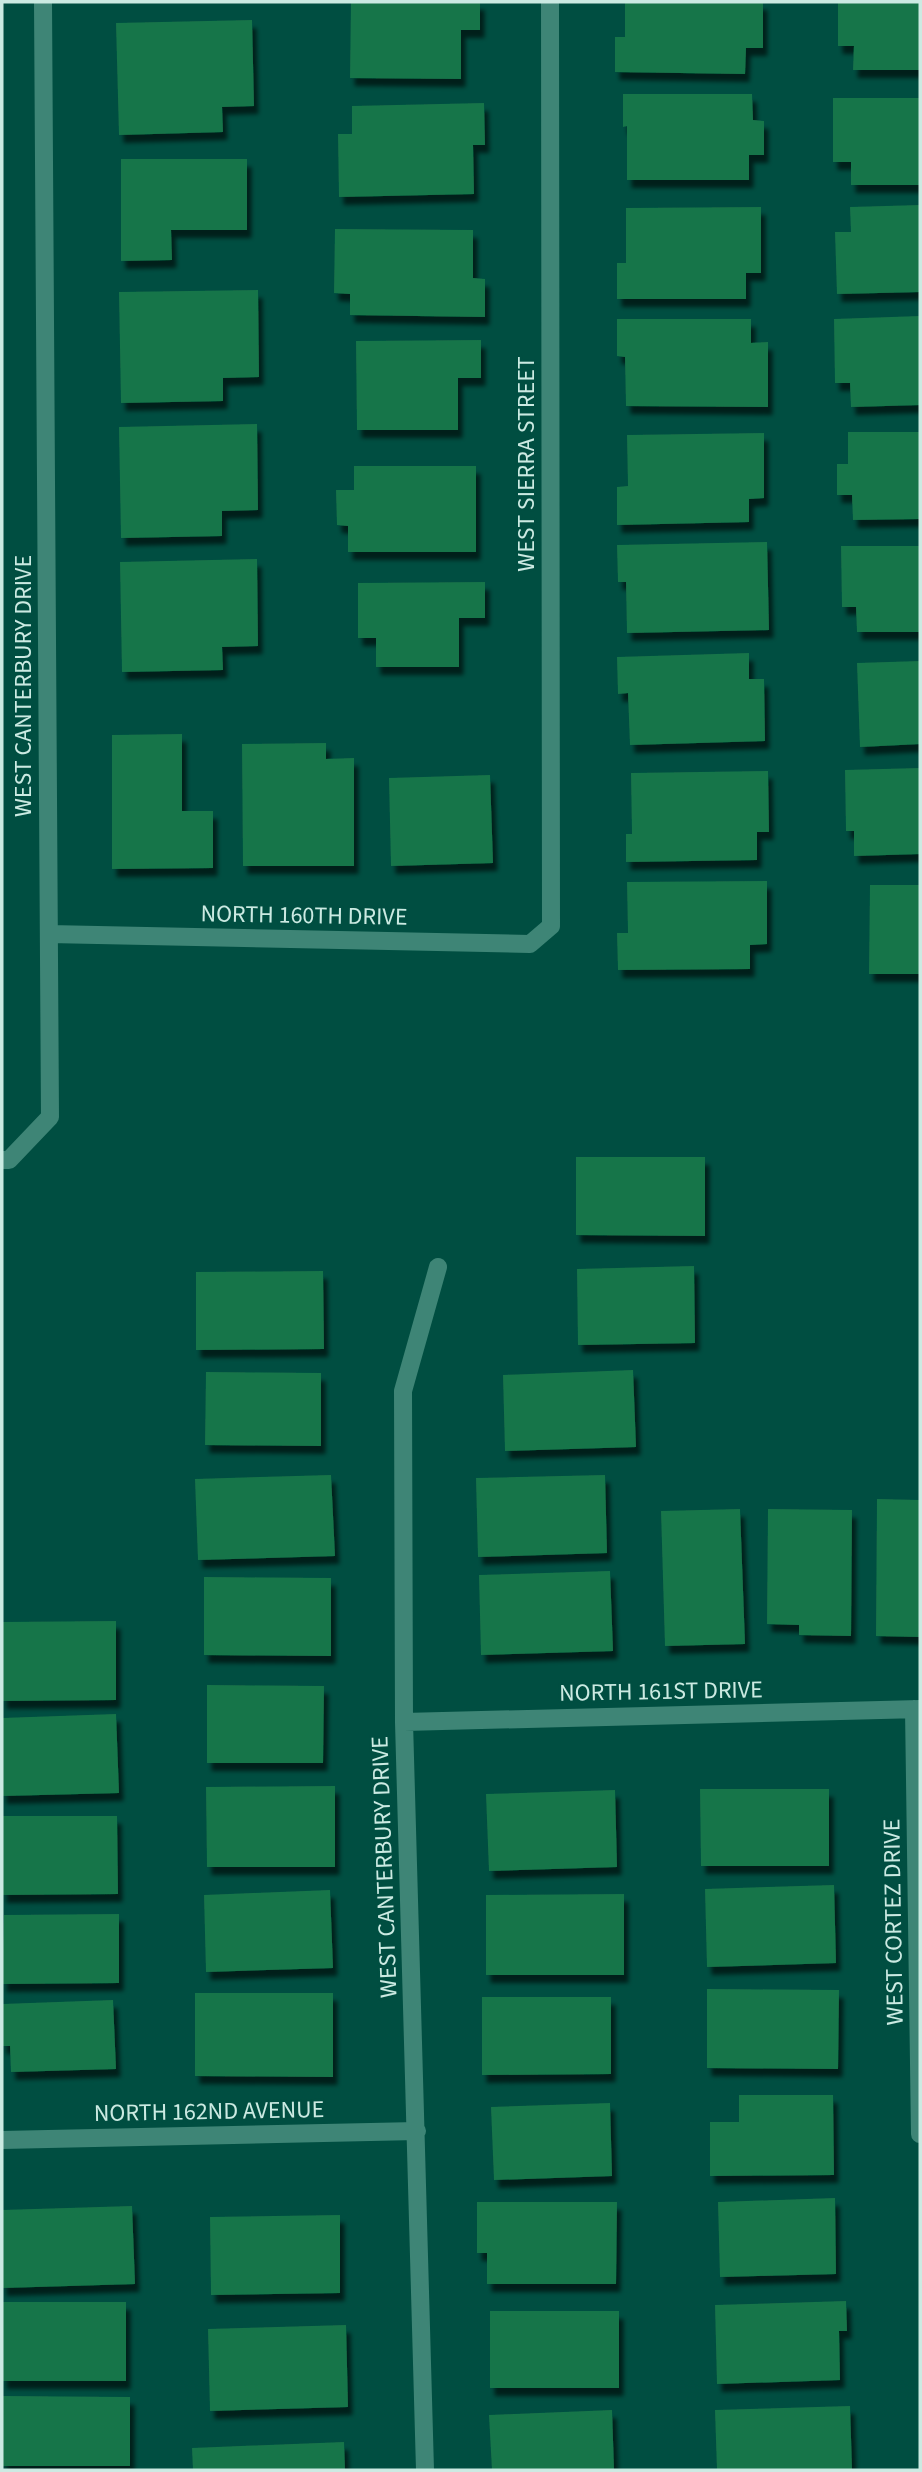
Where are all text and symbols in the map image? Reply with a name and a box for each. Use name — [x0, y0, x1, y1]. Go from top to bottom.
street label: WEST SIERRA STREET — [509, 356, 544, 572]
street label: WEST CANTERBURY DRIVE — [6, 555, 41, 817]
street label: NORTH 160TH DRIVE — [200, 896, 408, 935]
street label: NORTH 161ST DRIVE — [559, 1672, 763, 1711]
street label: WEST CANTERBURY DRIVE — [362, 1735, 407, 1999]
street label: WEST CORTEZ DRIVE — [874, 1818, 913, 2026]
street label: NORTH 162ND AVENUE — [94, 2092, 324, 2131]

